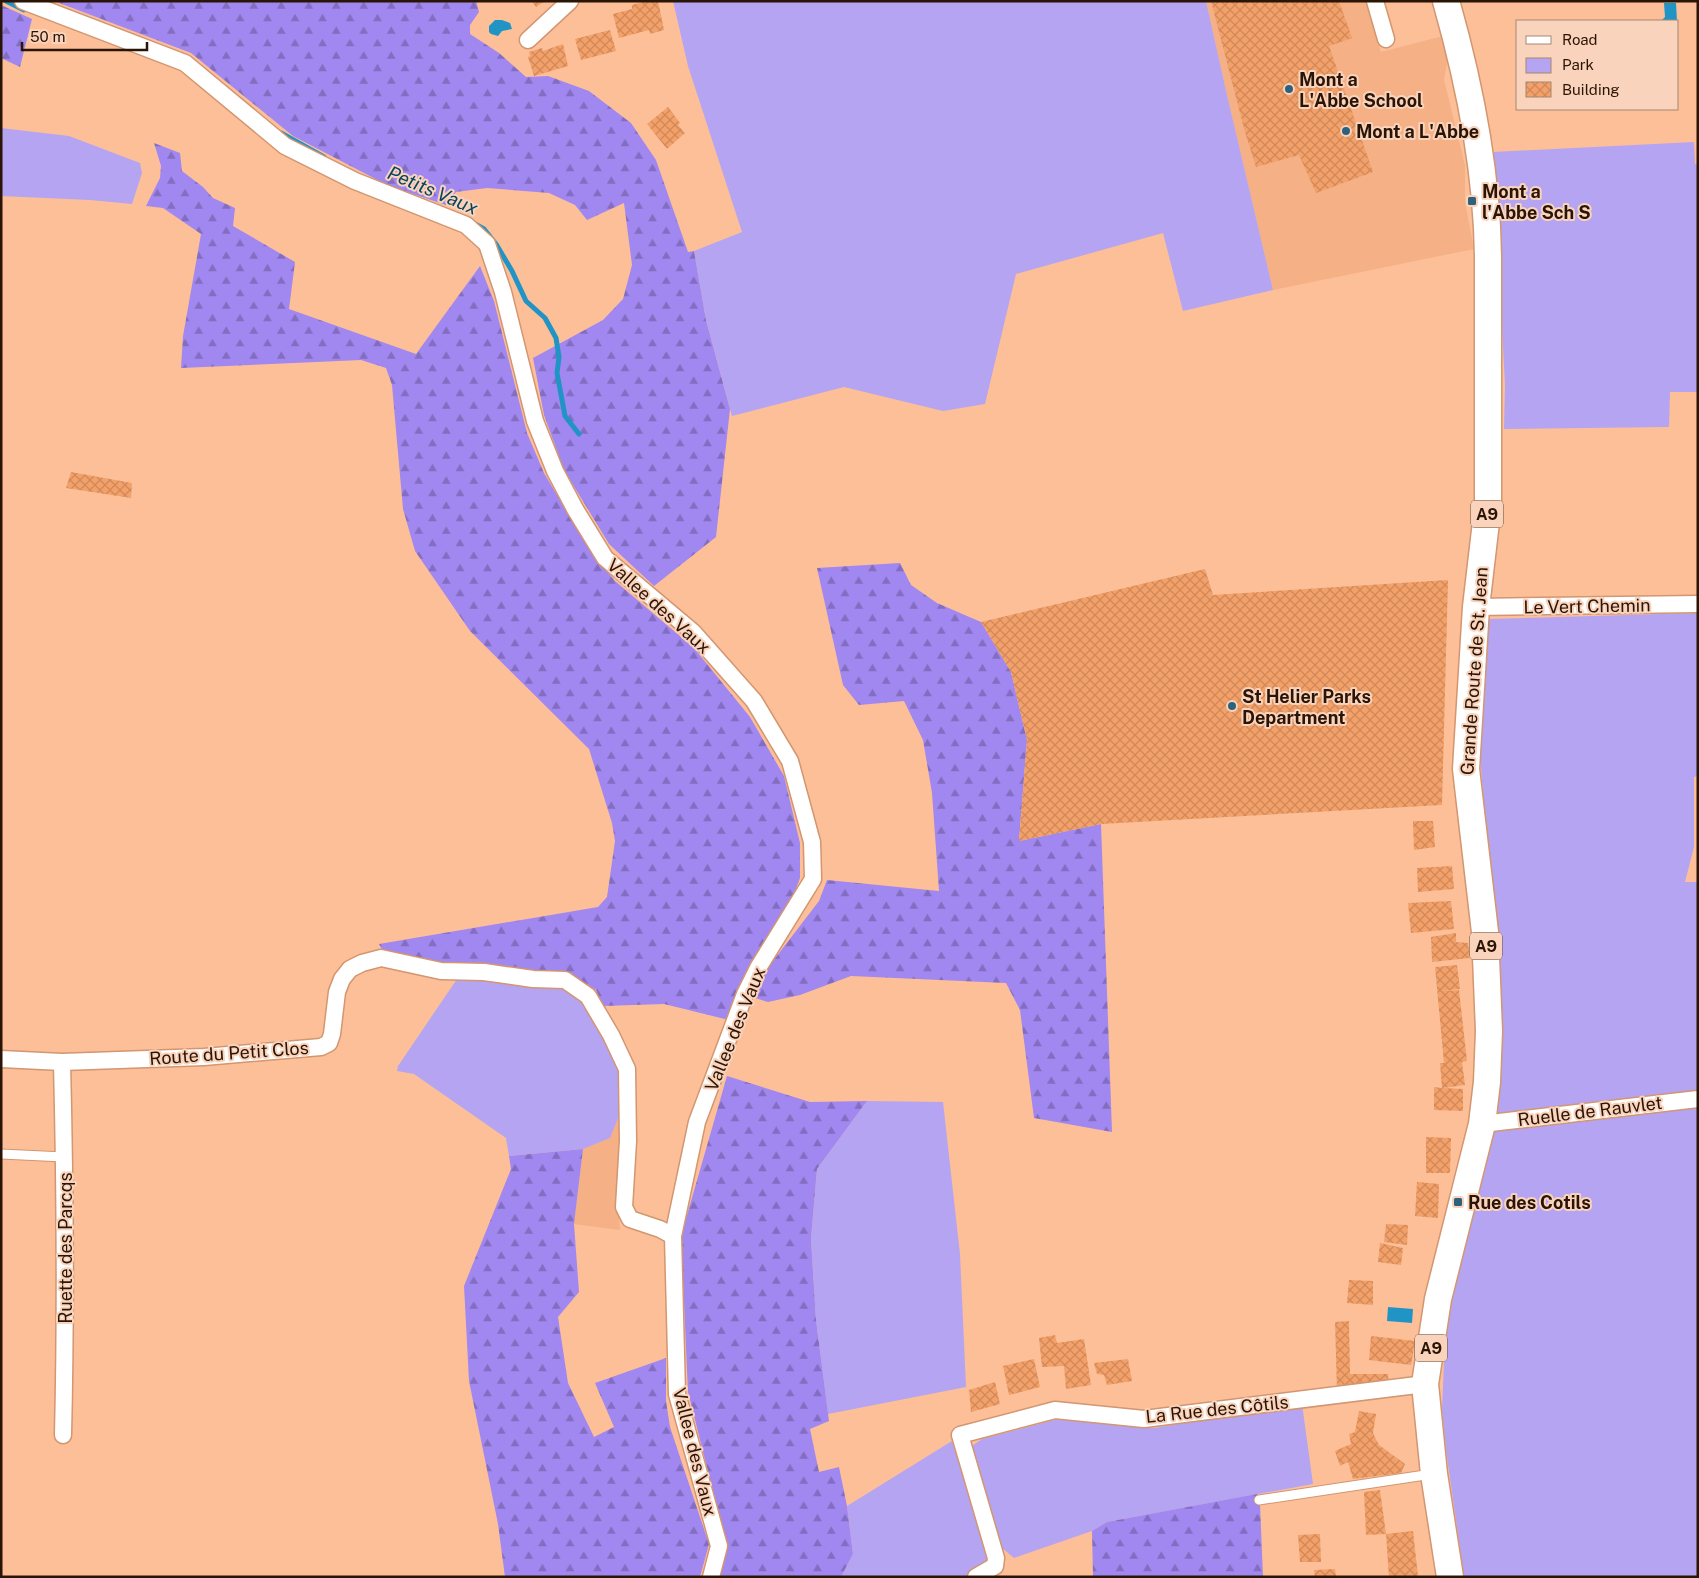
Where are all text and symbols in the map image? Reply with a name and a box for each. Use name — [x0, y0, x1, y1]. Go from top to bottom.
scale bar — [22, 20, 148, 52]
legend — [1516, 20, 1679, 110]
text: 50 m — [30, 28, 65, 45]
text: Road — [1562, 31, 1598, 48]
text: Park — [1562, 56, 1594, 73]
place label: Mont a L'Abbe School — [1299, 69, 1423, 111]
text: Building — [1562, 81, 1620, 98]
marker: Mont a L'Abbe School — [1283, 83, 1295, 95]
place label: Mont a L'Abbe — [1356, 121, 1479, 142]
marker: Mont a L'Abbe — [1340, 125, 1352, 137]
water label: Petits Vaux — [384, 161, 482, 219]
place label: Mont a l'Abbe Sch S — [1482, 181, 1591, 223]
marker: Mont a l'Abbe Sch S — [1466, 195, 1478, 207]
road number: A9 — [1471, 500, 1503, 528]
street label: Vallee des Vaux — [603, 554, 715, 658]
street label: Grande Route de St. Jean — [1456, 566, 1492, 776]
street label: Le Vert Chemin — [1523, 594, 1651, 618]
place label: St Helier Parks Department — [1242, 686, 1371, 728]
marker: St Helier Parks Department — [1226, 700, 1238, 712]
road number: A9 — [1470, 932, 1502, 959]
street label: Vallee des Vaux — [701, 964, 769, 1094]
street label: Route du Petit Clos — [149, 1037, 309, 1069]
street label: Ruelle de Rauvlet — [1516, 1092, 1664, 1130]
street label: Ruette des Parcqs — [55, 1172, 76, 1324]
place label: Rue des Cotils — [1468, 1192, 1591, 1213]
marker: Rue des Cotils — [1452, 1196, 1464, 1208]
road number: A9 — [1415, 1335, 1447, 1362]
street label: Vallee des Vaux — [669, 1386, 721, 1518]
street label: La Rue des Côtils — [1145, 1391, 1289, 1427]

